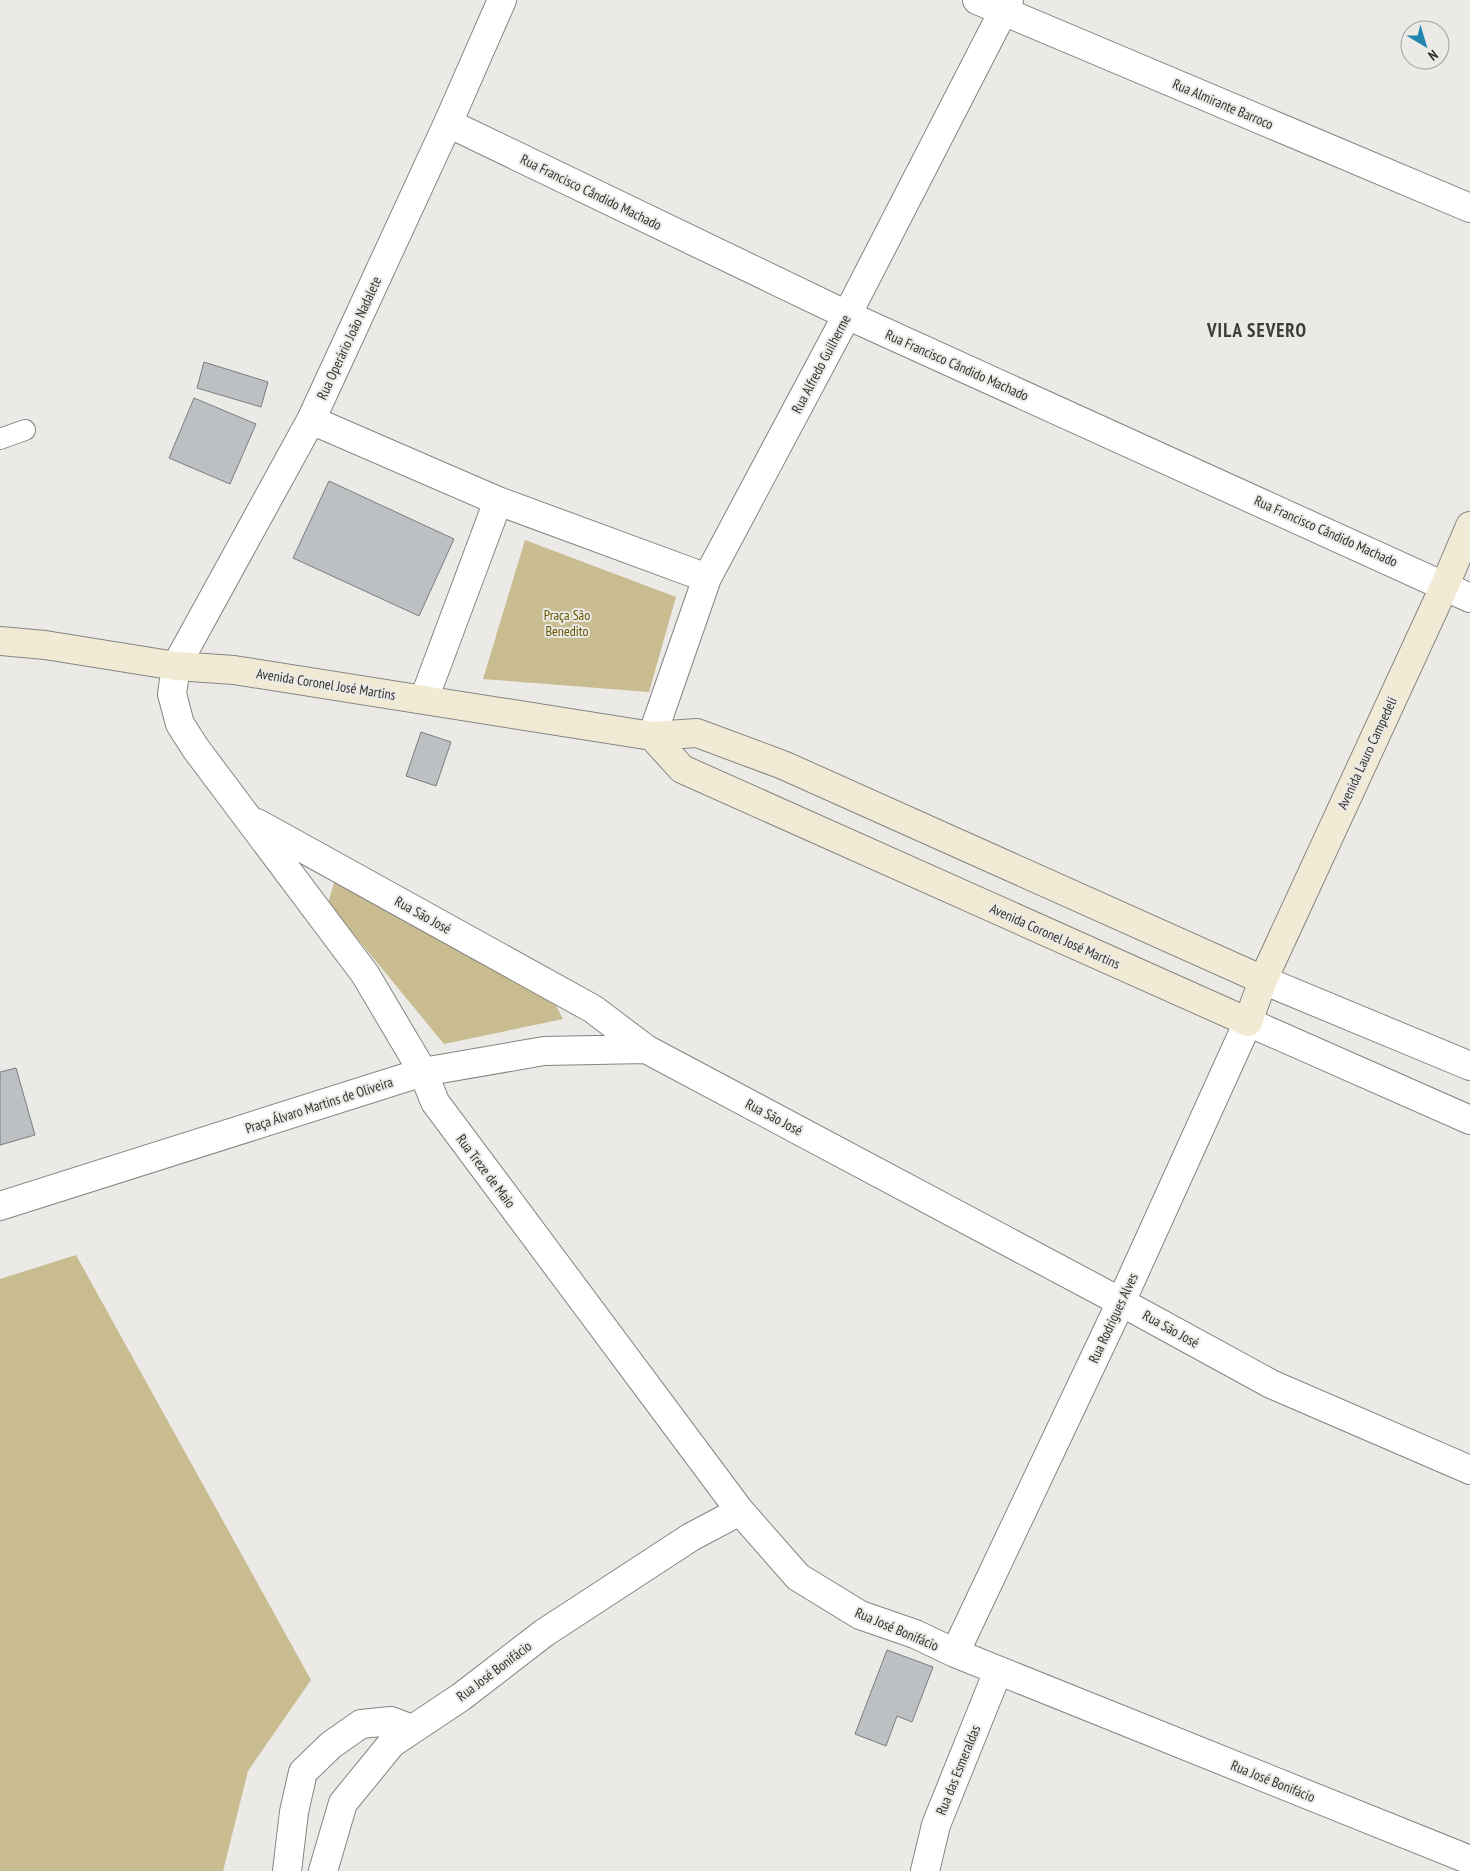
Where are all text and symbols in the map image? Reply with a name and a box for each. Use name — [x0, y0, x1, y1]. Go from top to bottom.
north arrow — [1400, 20, 1450, 70]
text: N — [1424, 46, 1442, 65]
street label: Rua Almirante Barroco — [1170, 75, 1276, 133]
street label: Rua Francisco Cândido Machado — [517, 150, 665, 234]
street label: Rua Operário João Nadalete — [313, 273, 385, 402]
street label: Rua Alfredo Guilherme — [787, 311, 855, 416]
district label: VILA SEVERO — [1206, 318, 1307, 342]
street label: Rua Francisco Cândido Machado — [883, 325, 1031, 405]
street label: Rua Francisco Cândido Machado — [1252, 491, 1400, 571]
park label: Praça São Benedito — [544, 606, 590, 640]
street label: Avenida Coronel José Martins — [255, 664, 397, 704]
street label: Avenida Lauro Campedeli — [1333, 694, 1401, 812]
street label: Rua São José — [392, 892, 455, 938]
street label: Avenida Coronel José Martins — [987, 899, 1123, 973]
street label: Praça Álvaro Martins de Oliveira — [243, 1073, 395, 1137]
street label: Rua São José — [742, 1095, 806, 1140]
street label: Rua Treze de Maio — [452, 1131, 520, 1211]
street label: Rua Rodrigues Alves — [1084, 1270, 1142, 1366]
street label: Rua São José — [1140, 1306, 1203, 1352]
street label: Rua José Bonifácio — [852, 1603, 942, 1655]
street label: Rua José Bonifácio — [453, 1637, 535, 1705]
street label: Rua das Esmeraldas — [932, 1722, 984, 1818]
street label: Rua José Bonifácio — [1228, 1756, 1318, 1806]

